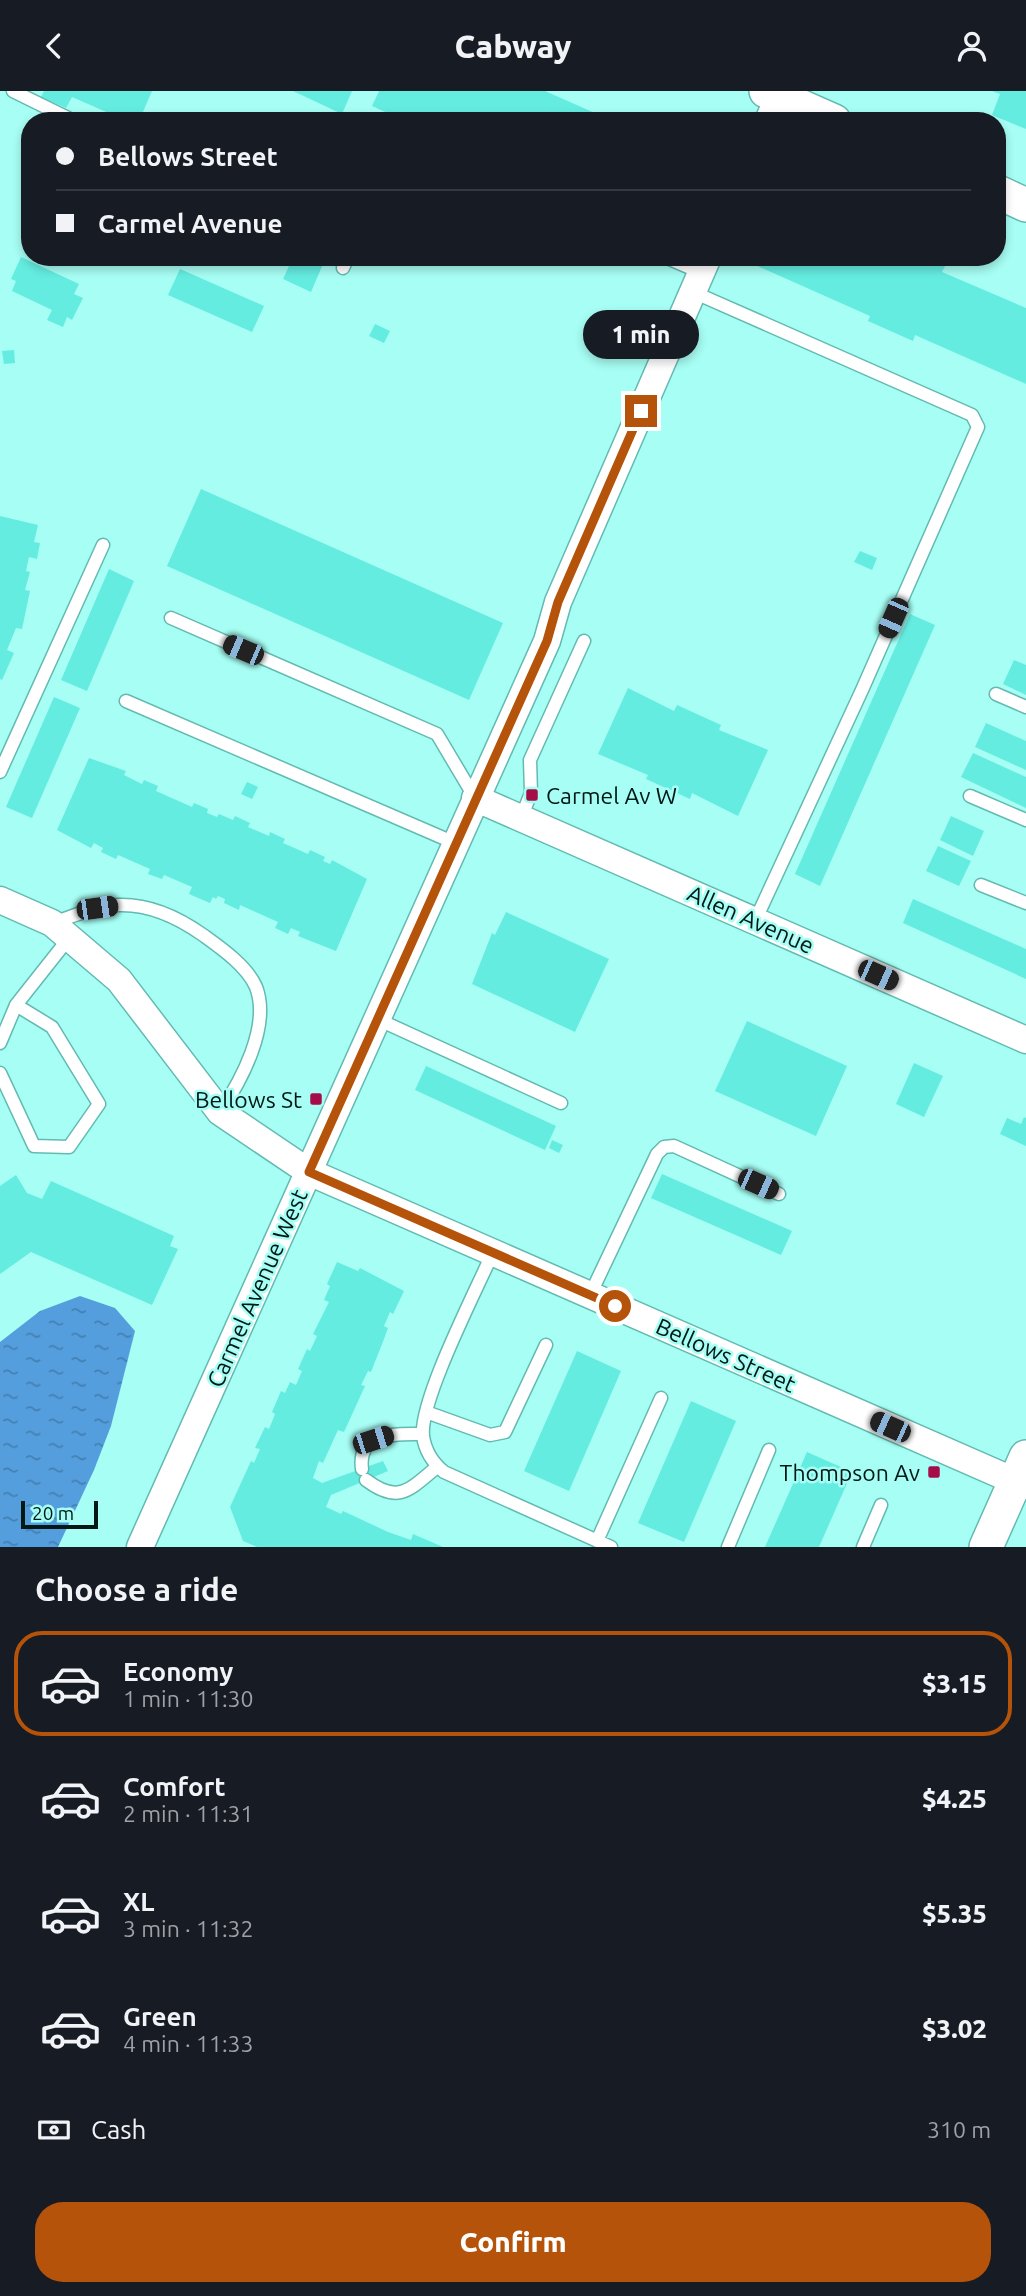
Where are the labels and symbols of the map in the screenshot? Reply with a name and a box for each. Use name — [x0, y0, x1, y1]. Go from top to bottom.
callout: 1 min — [583, 309, 699, 359]
route end — [625, 395, 657, 427]
car — [875, 595, 912, 641]
car — [220, 632, 267, 668]
place label: Carmel Av W — [546, 783, 677, 808]
marker: Carmel Av W — [524, 787, 540, 803]
street label: Allen Avenue — [684, 880, 818, 958]
car — [75, 895, 120, 921]
car — [855, 957, 902, 993]
place label: Bellows St — [195, 1087, 302, 1112]
marker: Bellows St — [308, 1091, 324, 1107]
car — [735, 1166, 782, 1202]
street label: Carmel Avenue West — [202, 1185, 312, 1391]
route start — [599, 1290, 631, 1322]
street label: Bellows Street — [652, 1313, 800, 1397]
car — [867, 1409, 914, 1445]
car — [350, 1424, 397, 1456]
place label: Thompson Av — [780, 1460, 920, 1485]
marker: Thompson Av — [926, 1464, 942, 1480]
scale bar — [21, 1498, 98, 1530]

